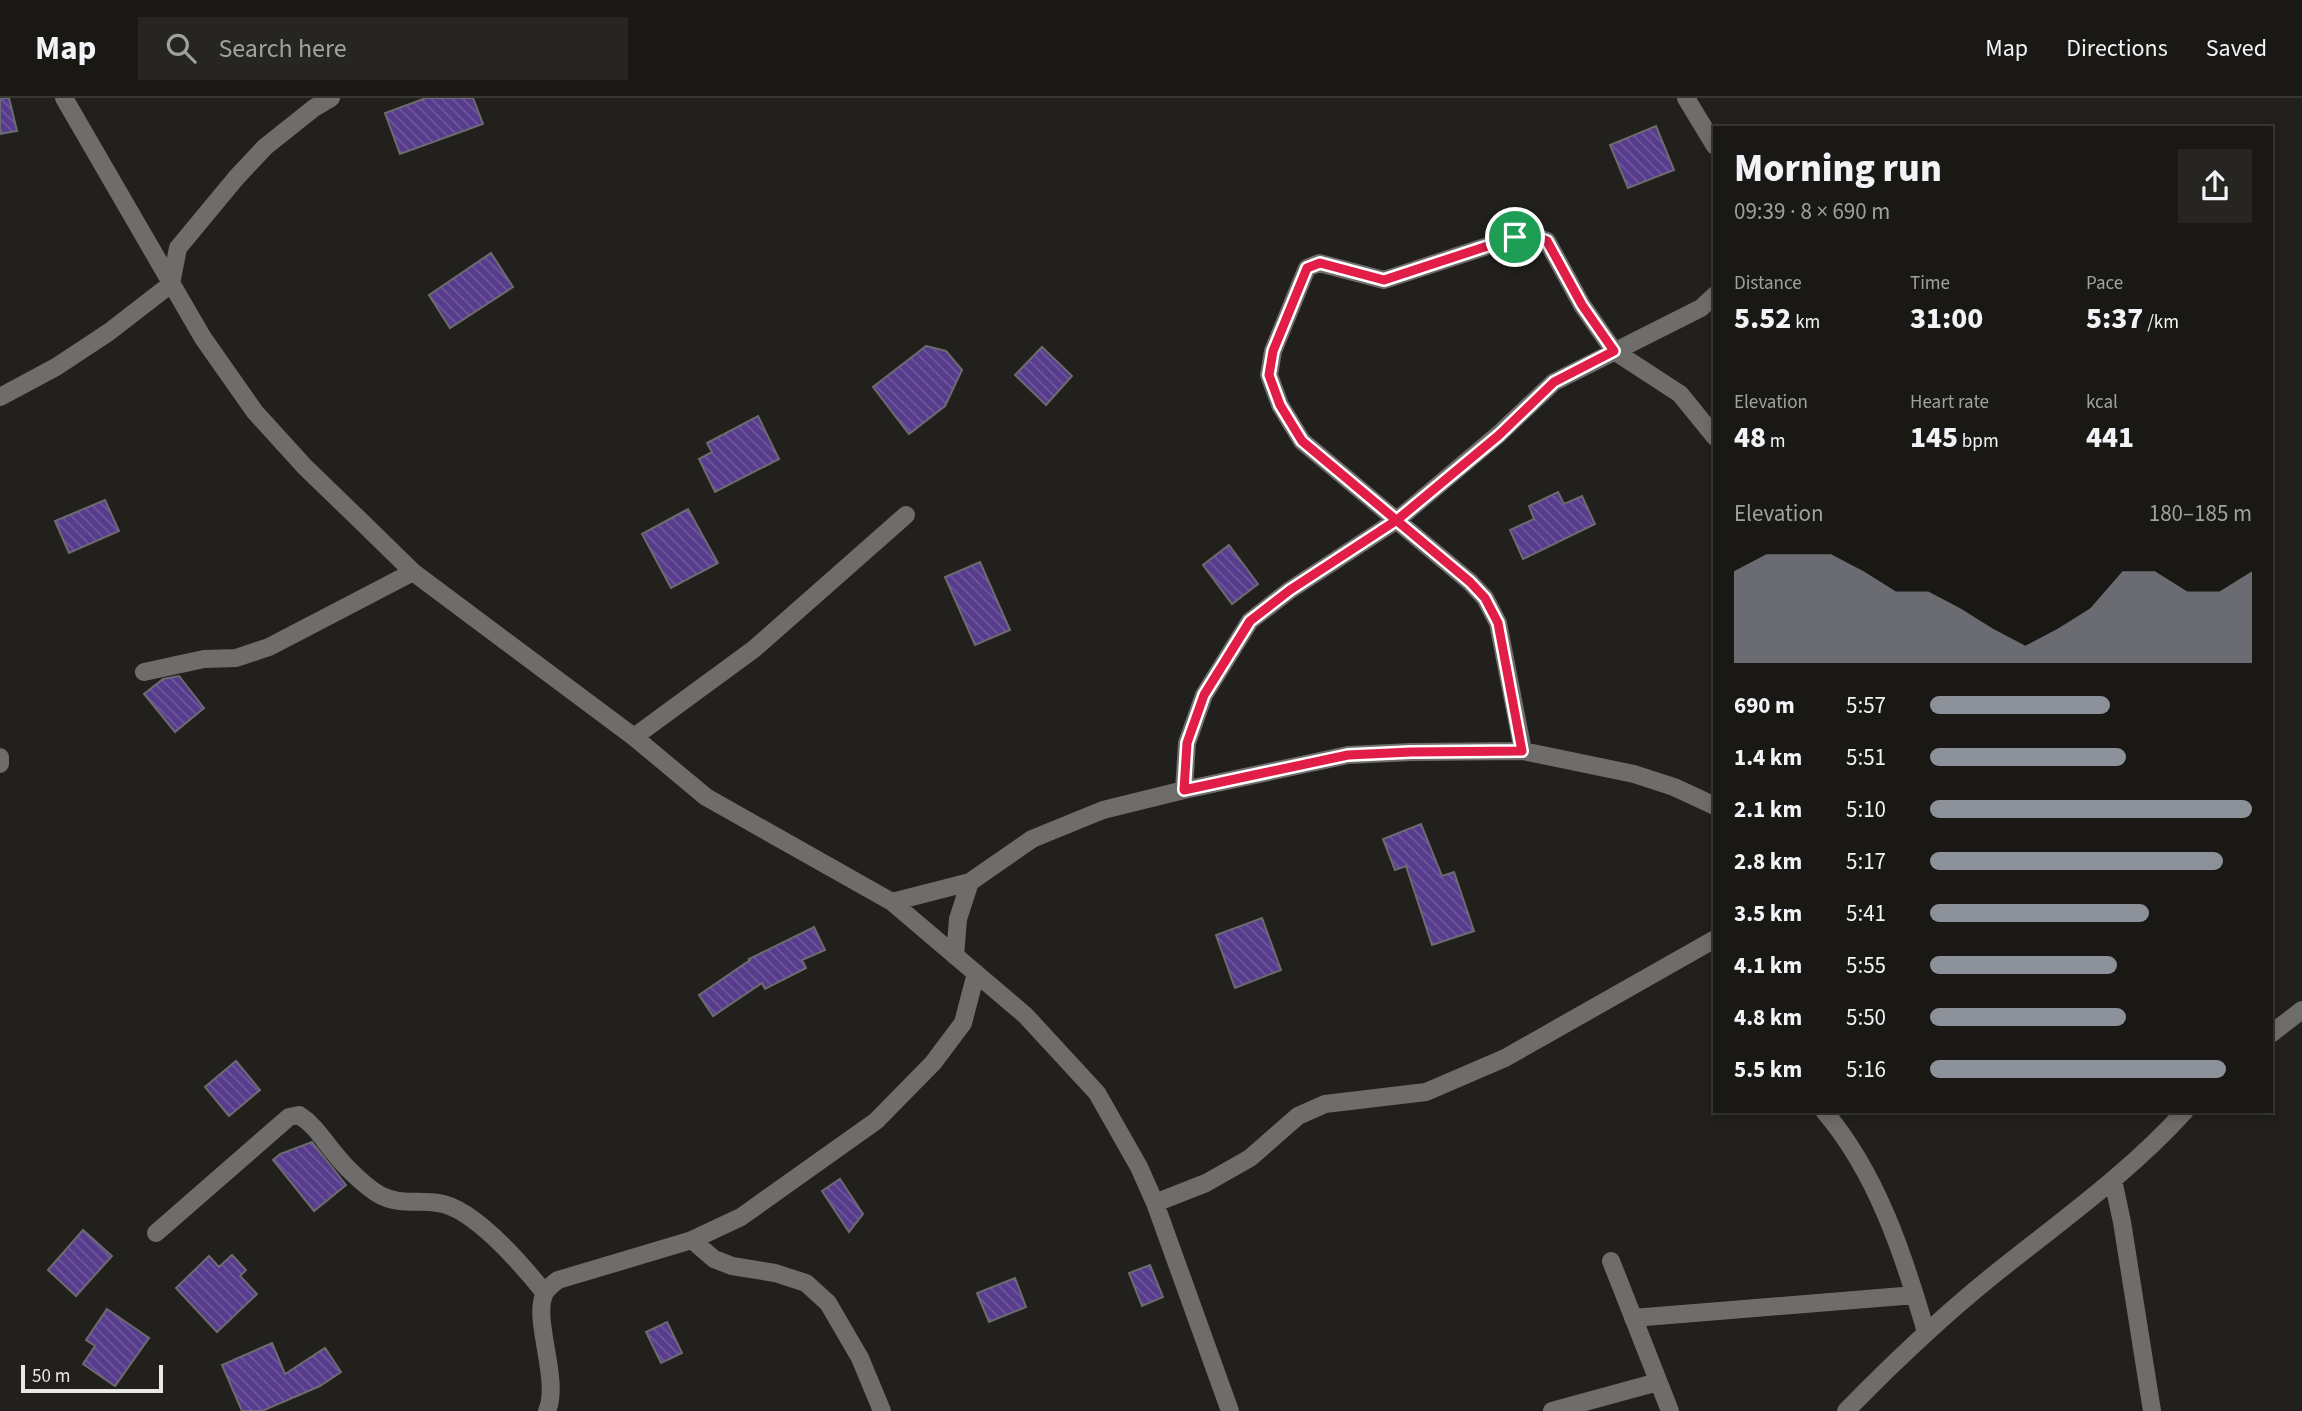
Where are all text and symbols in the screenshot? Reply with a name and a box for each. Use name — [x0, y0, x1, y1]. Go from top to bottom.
search box — [138, 17, 628, 80]
text: Map — [35, 25, 96, 72]
icon: search — [162, 29, 200, 67]
text: Search here — [218, 30, 347, 67]
text: Map — [1985, 31, 2028, 66]
text: Directions — [2066, 31, 2168, 66]
text: Saved — [2206, 31, 2267, 66]
text: Morning run — [1734, 142, 1942, 196]
button: share — [2178, 149, 2252, 223]
text: 09:39 · 8 × 690 m — [1734, 195, 1890, 228]
pin — [1485, 207, 1545, 267]
icon: arrive — [1496, 218, 1534, 256]
text: Distance — [1734, 270, 1802, 297]
text: Time — [1910, 270, 1950, 297]
text: Pace — [2086, 270, 2123, 297]
text: 5.52 — [1734, 297, 1791, 340]
text: 31:00 — [1910, 297, 1983, 340]
text: 5:37 — [2086, 297, 2143, 340]
text: km — [1791, 309, 1820, 336]
text: /km — [2143, 309, 2179, 336]
text: Elevation — [1734, 389, 1808, 416]
text: Heart rate — [1910, 389, 1989, 416]
text: kcal — [2086, 389, 2118, 416]
text: 48 — [1734, 416, 1766, 459]
text: 145 — [1910, 416, 1958, 459]
text: 441 — [2086, 416, 2134, 459]
text: m — [1766, 428, 1786, 455]
text: bpm — [1958, 428, 1999, 455]
text: Elevation — [1734, 497, 1824, 530]
text: 180–185 m — [2149, 497, 2252, 530]
text: 690 m — [1734, 689, 1795, 722]
text: 5:57 — [1846, 689, 1886, 722]
text: 1.4 km — [1734, 741, 1802, 774]
text: 5:51 — [1846, 741, 1886, 774]
text: 2.1 km — [1734, 793, 1802, 826]
text: 5:10 — [1846, 793, 1886, 826]
text: 2.8 km — [1734, 845, 1802, 878]
text: 5:17 — [1846, 845, 1886, 878]
text: 3.5 km — [1734, 897, 1802, 930]
text: 5:41 — [1846, 897, 1886, 930]
text: 4.1 km — [1734, 949, 1802, 982]
text: 5:55 — [1846, 949, 1886, 982]
text: 4.8 km — [1734, 1001, 1802, 1034]
text: 5:50 — [1846, 1001, 1886, 1034]
text: 5.5 km — [1734, 1053, 1802, 1086]
text: 5:16 — [1846, 1053, 1886, 1086]
scale bar — [21, 1362, 163, 1394]
text: 50 m — [32, 1363, 70, 1390]

